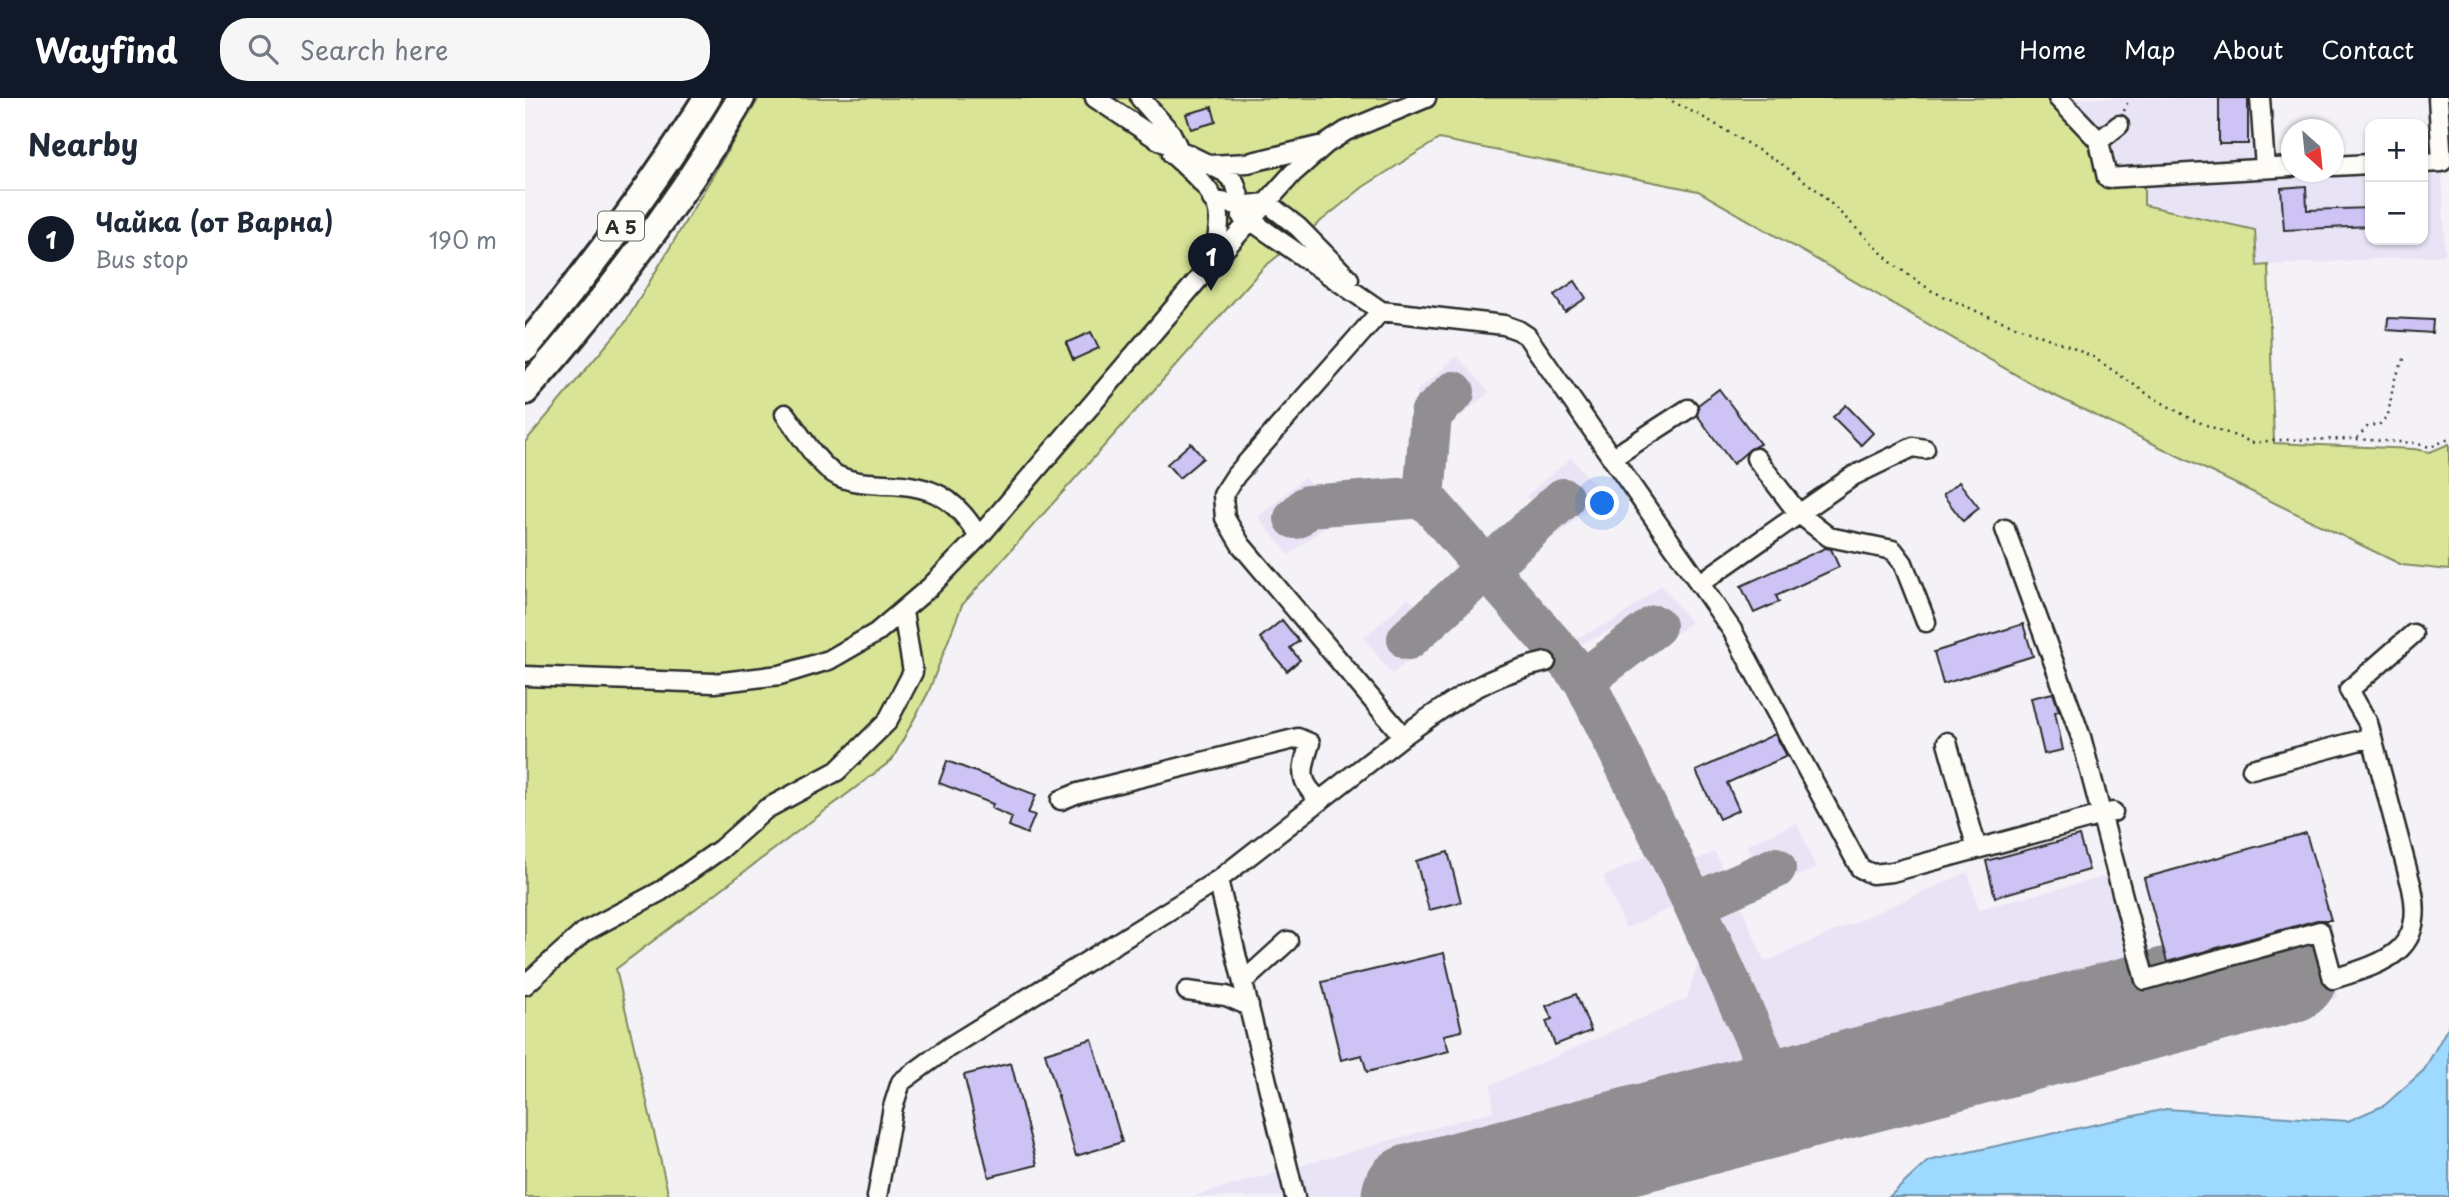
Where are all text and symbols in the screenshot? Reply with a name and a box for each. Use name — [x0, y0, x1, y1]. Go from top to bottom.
search box — [220, 18, 710, 81]
text: Wayfind — [35, 24, 178, 74]
icon: search — [244, 30, 282, 68]
text: Search here — [300, 30, 448, 69]
text: Home — [2019, 31, 2086, 67]
text: Map — [2124, 31, 2175, 67]
text: About — [2213, 31, 2283, 67]
text: Contact — [2321, 31, 2414, 67]
north arrow — [2281, 119, 2344, 182]
map controls — [2365, 119, 2428, 245]
button: + — [2365, 119, 2428, 182]
text: Nearby — [28, 121, 138, 166]
button: − — [2365, 182, 2428, 245]
text: Чайка (от Варна) — [95, 202, 333, 241]
road number: A 5 — [598, 211, 644, 240]
text: 1 — [46, 222, 57, 257]
text: 190 m — [429, 222, 497, 257]
pin: 1 — [1188, 233, 1234, 291]
text: Bus stop — [95, 241, 189, 276]
your location — [1585, 486, 1619, 520]

